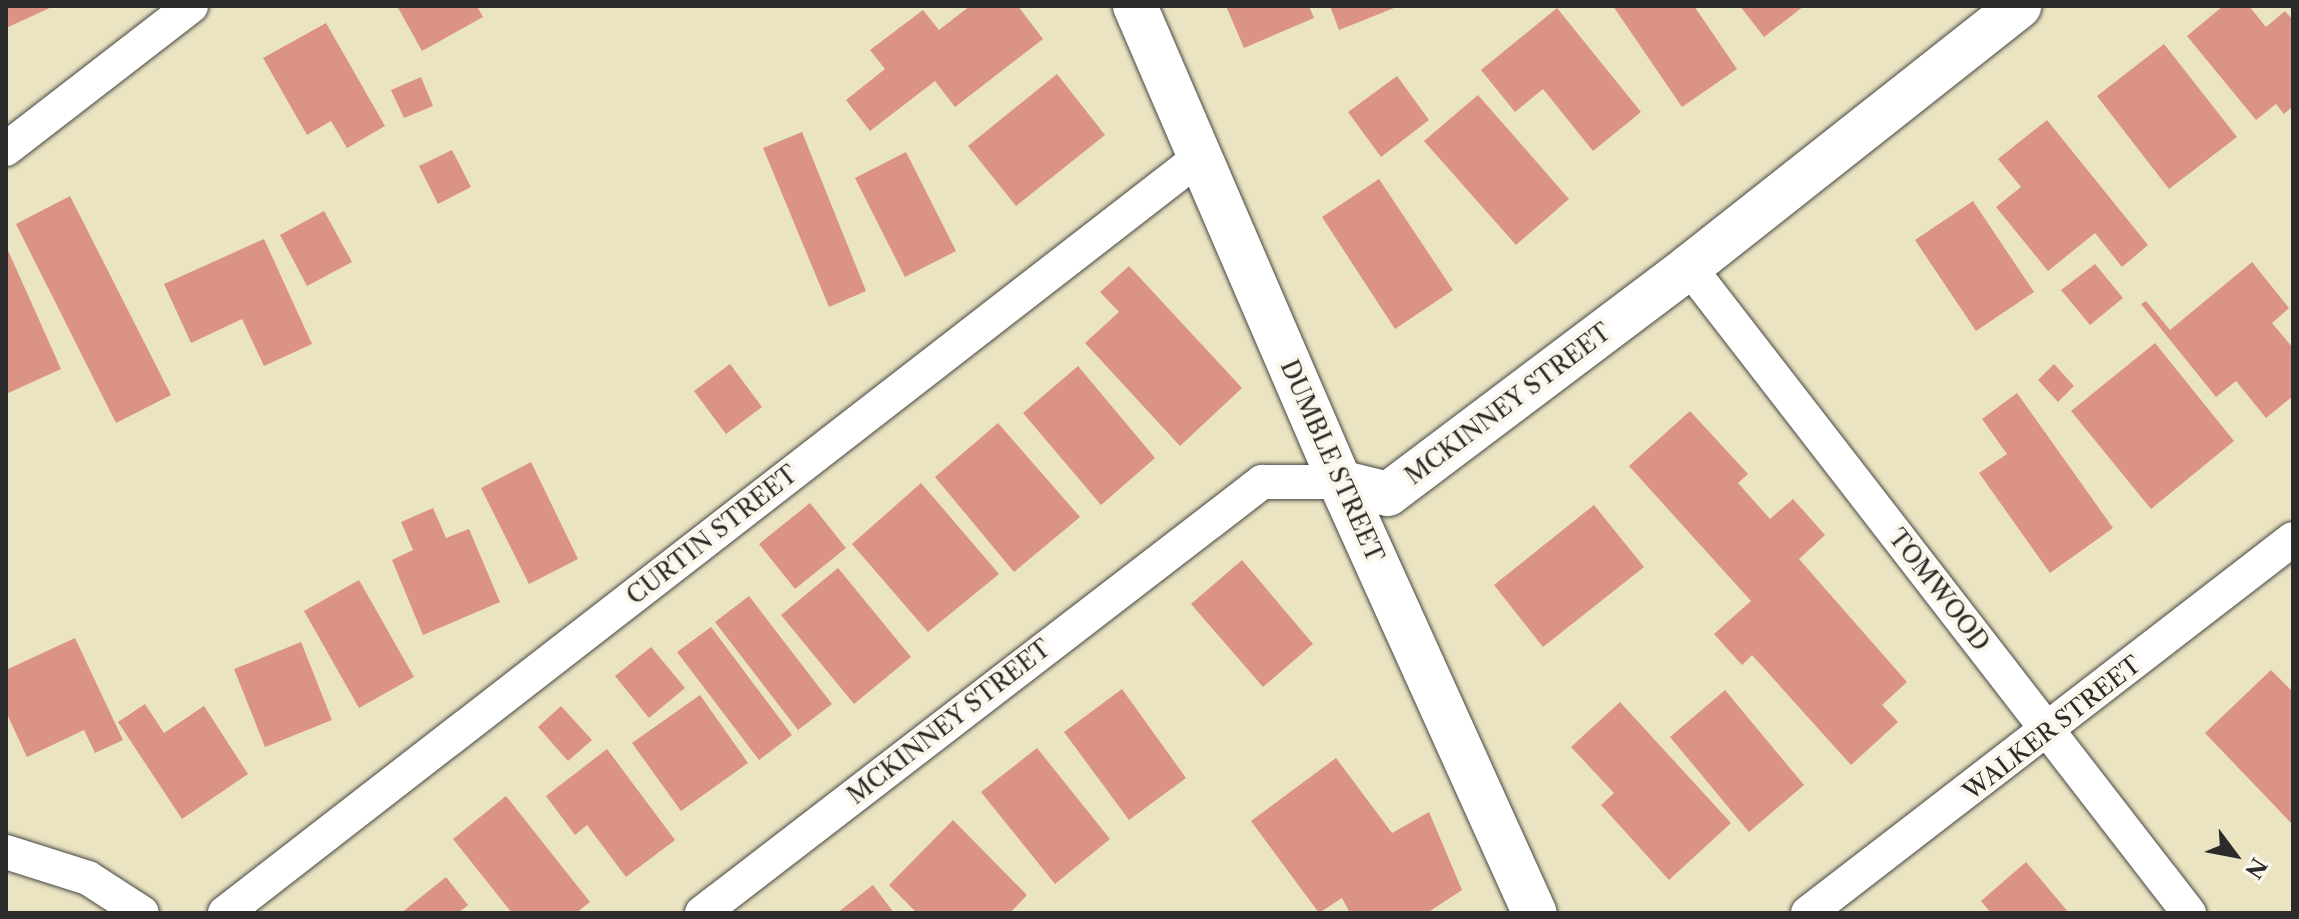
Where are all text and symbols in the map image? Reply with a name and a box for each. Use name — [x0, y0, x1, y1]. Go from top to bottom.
street label: MCKINNEY STREET — [1399, 317, 1617, 491]
street label: DUMBLE STREET — [1274, 355, 1390, 567]
street label: CURTIN STREET — [621, 460, 803, 610]
street label: TOMWOOD — [1883, 523, 1995, 657]
street label: MCKINNEY STREET — [841, 633, 1057, 811]
street label: WALKER STREET — [1957, 650, 2147, 806]
north arrow — [2195, 815, 2275, 895]
text: N — [2239, 853, 2272, 883]

